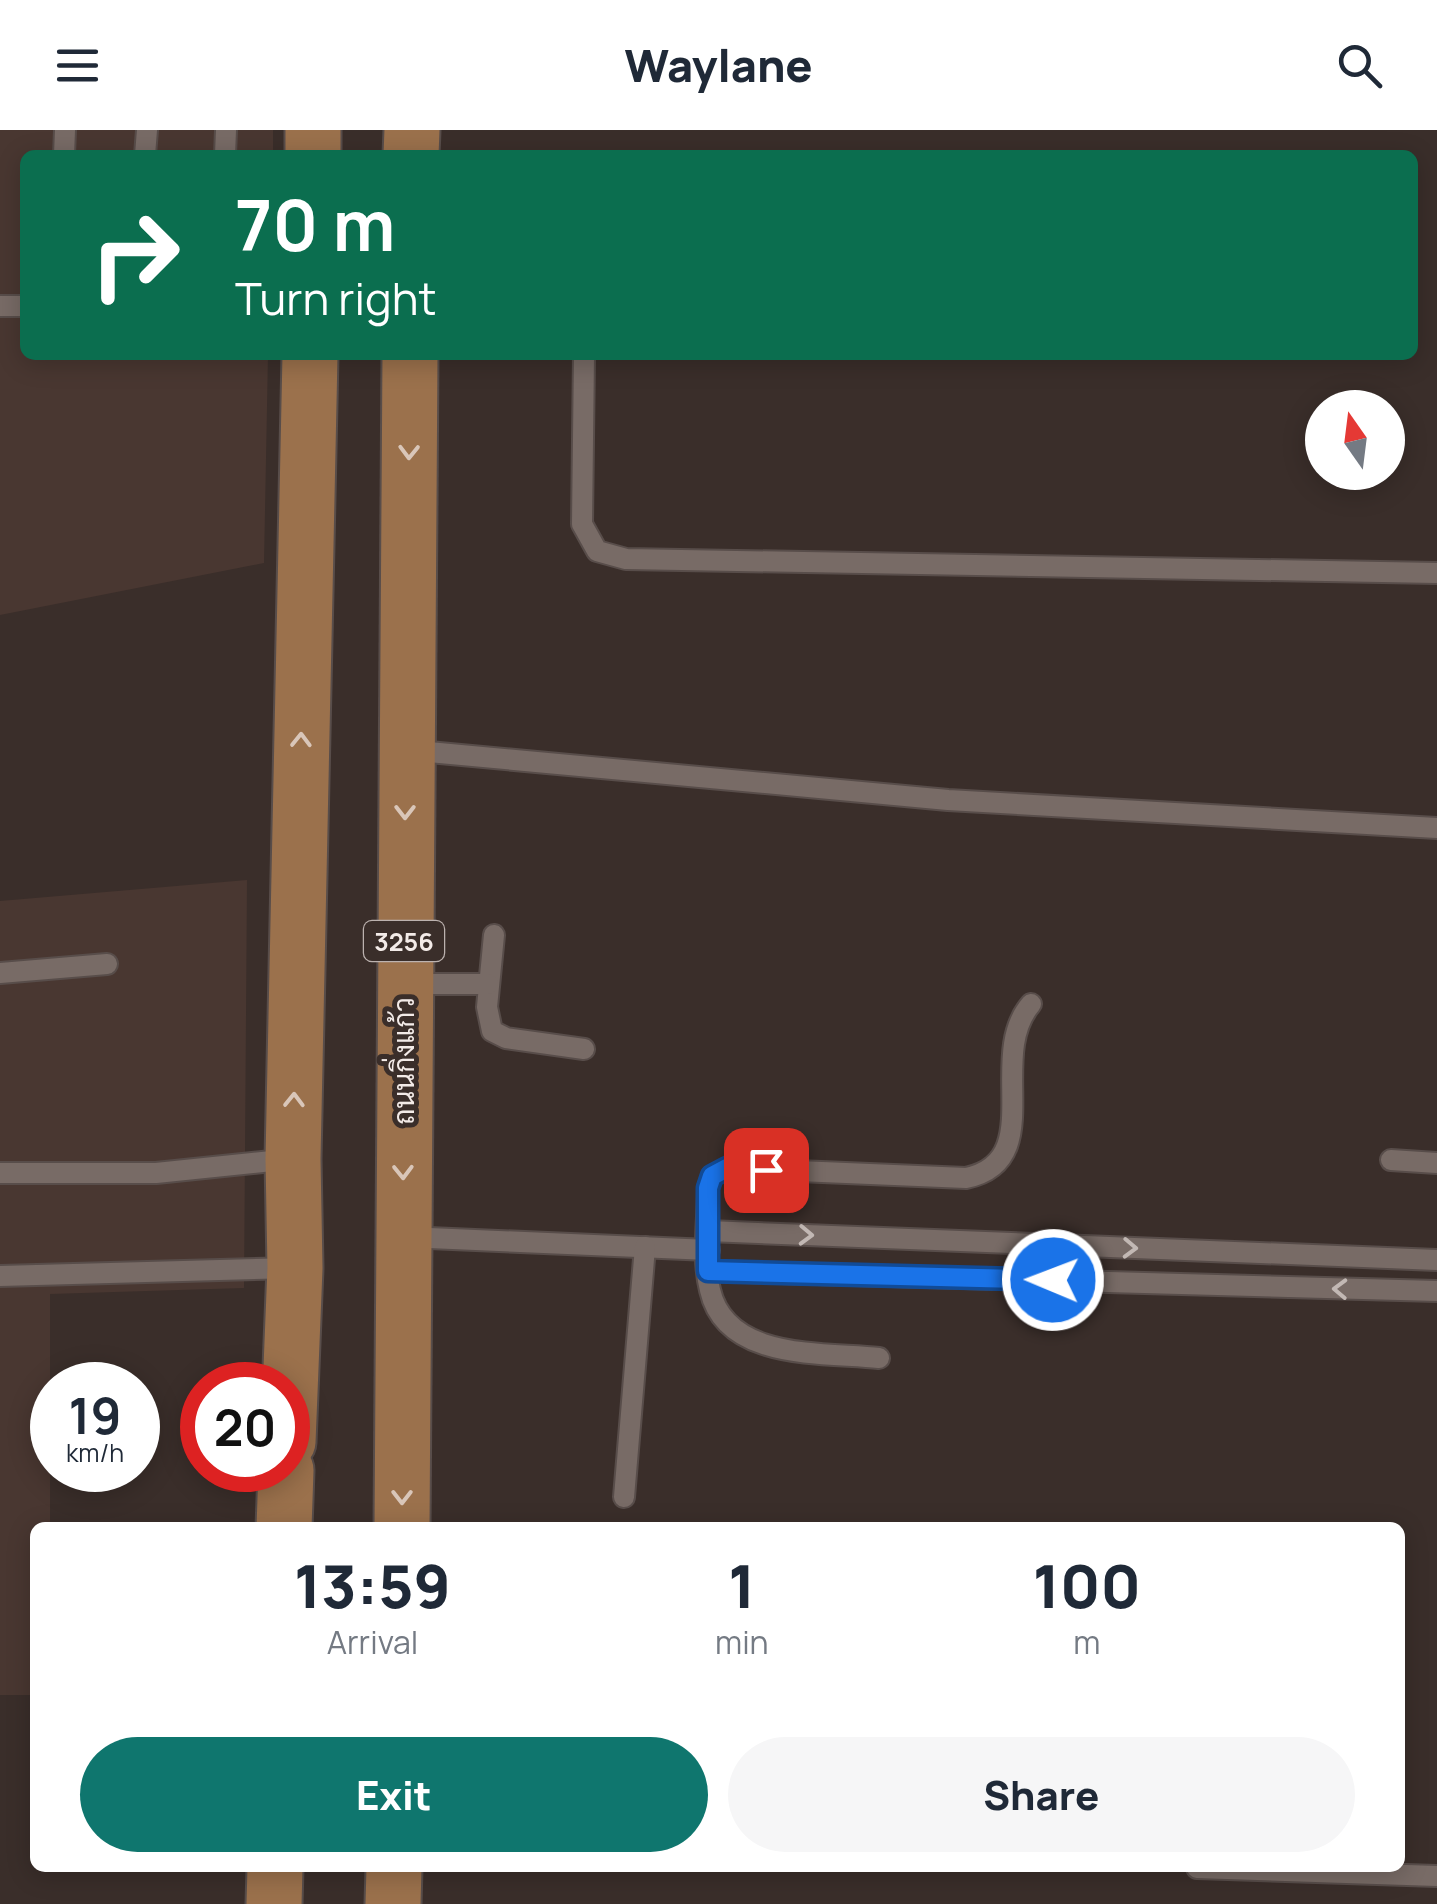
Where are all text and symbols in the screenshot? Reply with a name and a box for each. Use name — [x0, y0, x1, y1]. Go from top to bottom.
text: Waylane — [624, 34, 813, 96]
icon: menu — [50, 38, 105, 93]
icon: search — [1332, 38, 1387, 93]
text: 70 m — [235, 176, 395, 272]
icon: right — [70, 190, 200, 320]
text: Turn right — [235, 267, 436, 329]
north arrow — [1305, 390, 1405, 490]
map controls — [1305, 390, 1405, 490]
one-way arrow — [398, 445, 419, 461]
one-way arrow — [291, 731, 312, 747]
one-way arrow — [394, 806, 416, 821]
road number: 3256 — [364, 921, 444, 961]
street label: ถนนกิ่งแก้ว — [381, 997, 422, 1125]
one-way arrow — [283, 1091, 305, 1106]
pin — [724, 1128, 809, 1213]
icon: arrive — [739, 1143, 794, 1198]
one-way arrow — [392, 1166, 414, 1181]
one-way arrow — [798, 1224, 814, 1245]
position arrow — [1001, 1228, 1105, 1332]
one-way arrow — [1123, 1237, 1139, 1258]
one-way arrow — [1331, 1278, 1347, 1299]
speed limit sign: 20 — [180, 1362, 310, 1492]
text: 19 — [69, 1381, 121, 1449]
text: km/h — [66, 1435, 124, 1470]
one-way arrow — [391, 1490, 413, 1506]
text: 13:59 — [294, 1544, 451, 1626]
text: 1 — [728, 1544, 755, 1626]
text: 100 — [1033, 1544, 1141, 1626]
text: Arrival — [327, 1620, 418, 1664]
text: min — [715, 1620, 769, 1664]
text: m — [1073, 1620, 1100, 1664]
button: Exit — [80, 1737, 708, 1852]
button: Share — [728, 1737, 1355, 1852]

